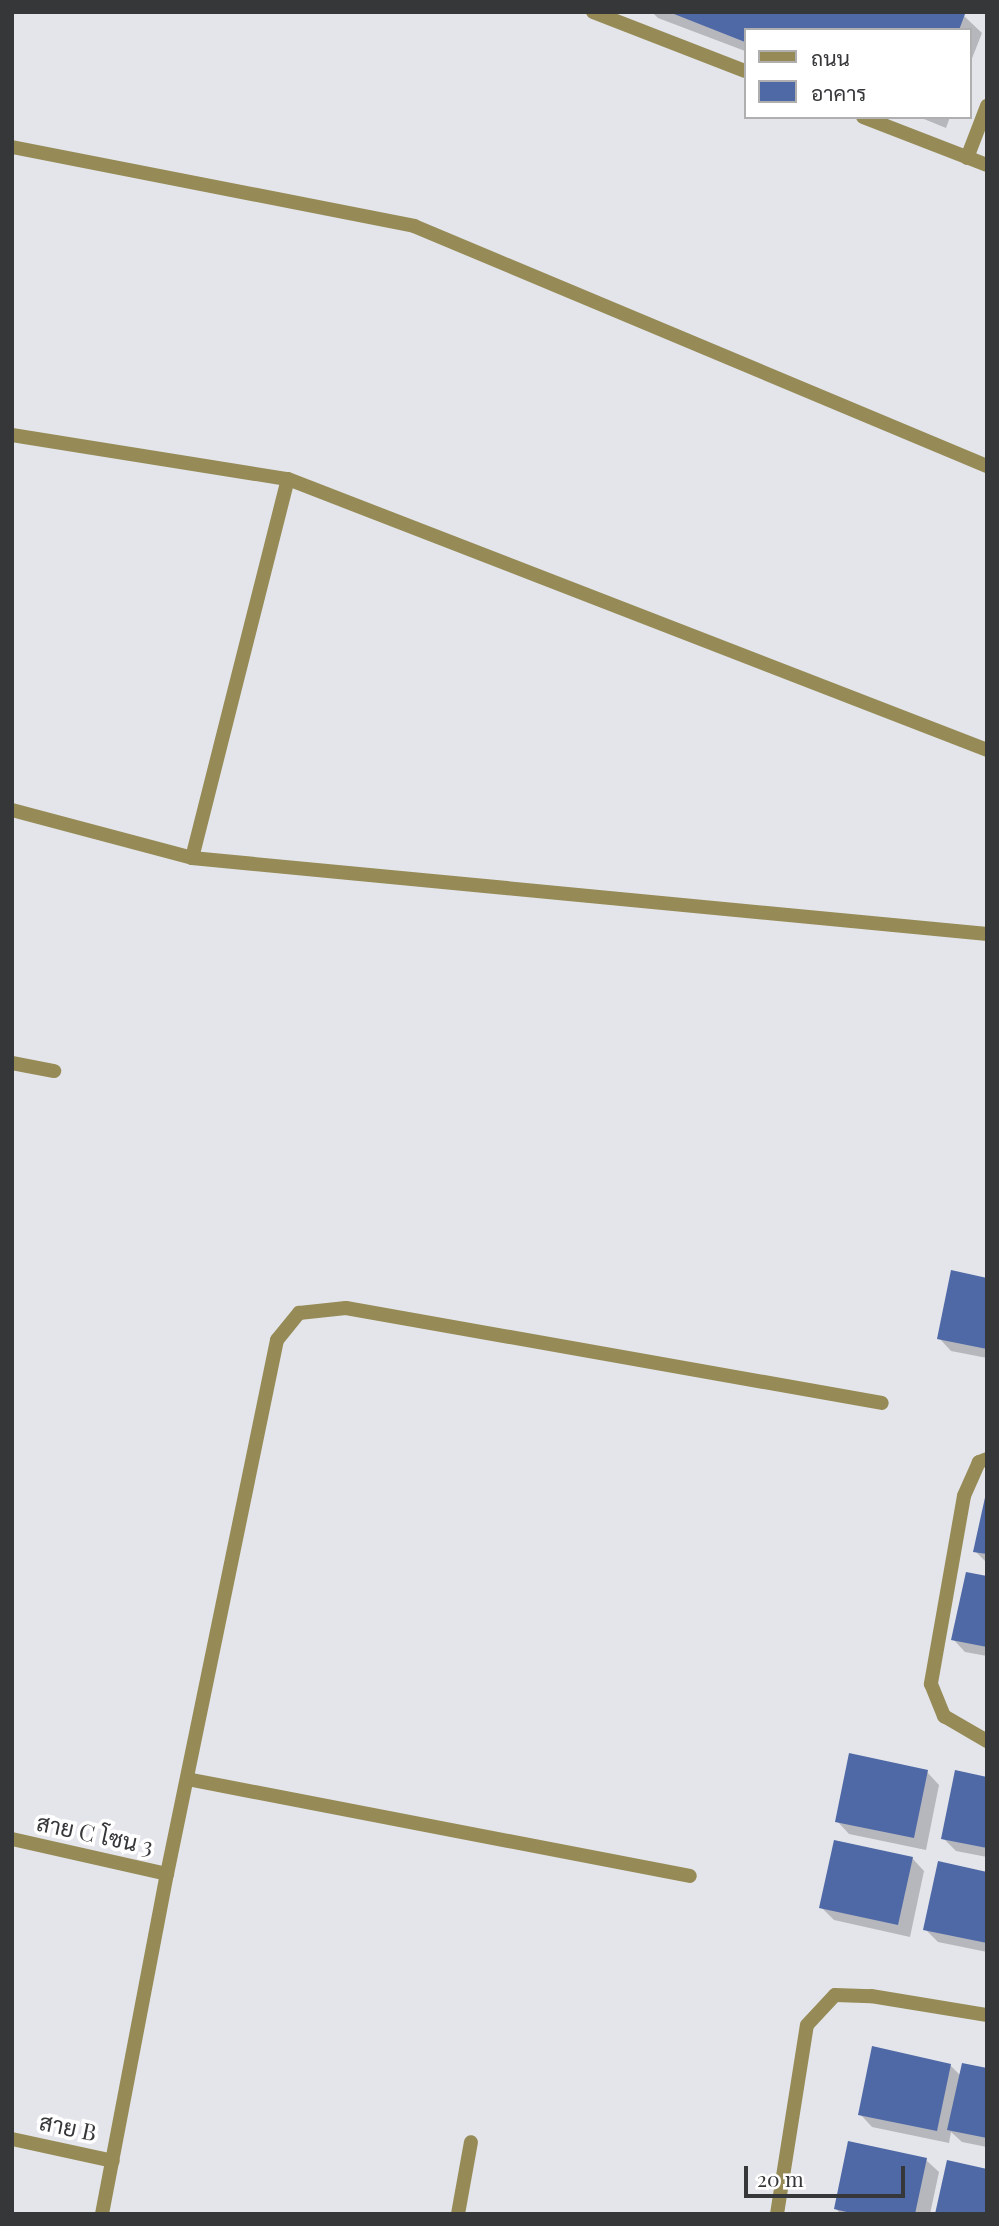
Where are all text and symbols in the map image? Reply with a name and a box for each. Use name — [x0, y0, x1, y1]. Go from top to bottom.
legend — [744, 28, 971, 119]
text: ถนน — [811, 43, 850, 71]
text: อาคาร — [811, 78, 867, 106]
street label: สาย C โซน 3 — [34, 1808, 156, 1860]
street label: สาย B — [37, 2108, 99, 2146]
scale bar — [747, 2152, 908, 2196]
text: 20 m — [757, 2164, 804, 2192]

